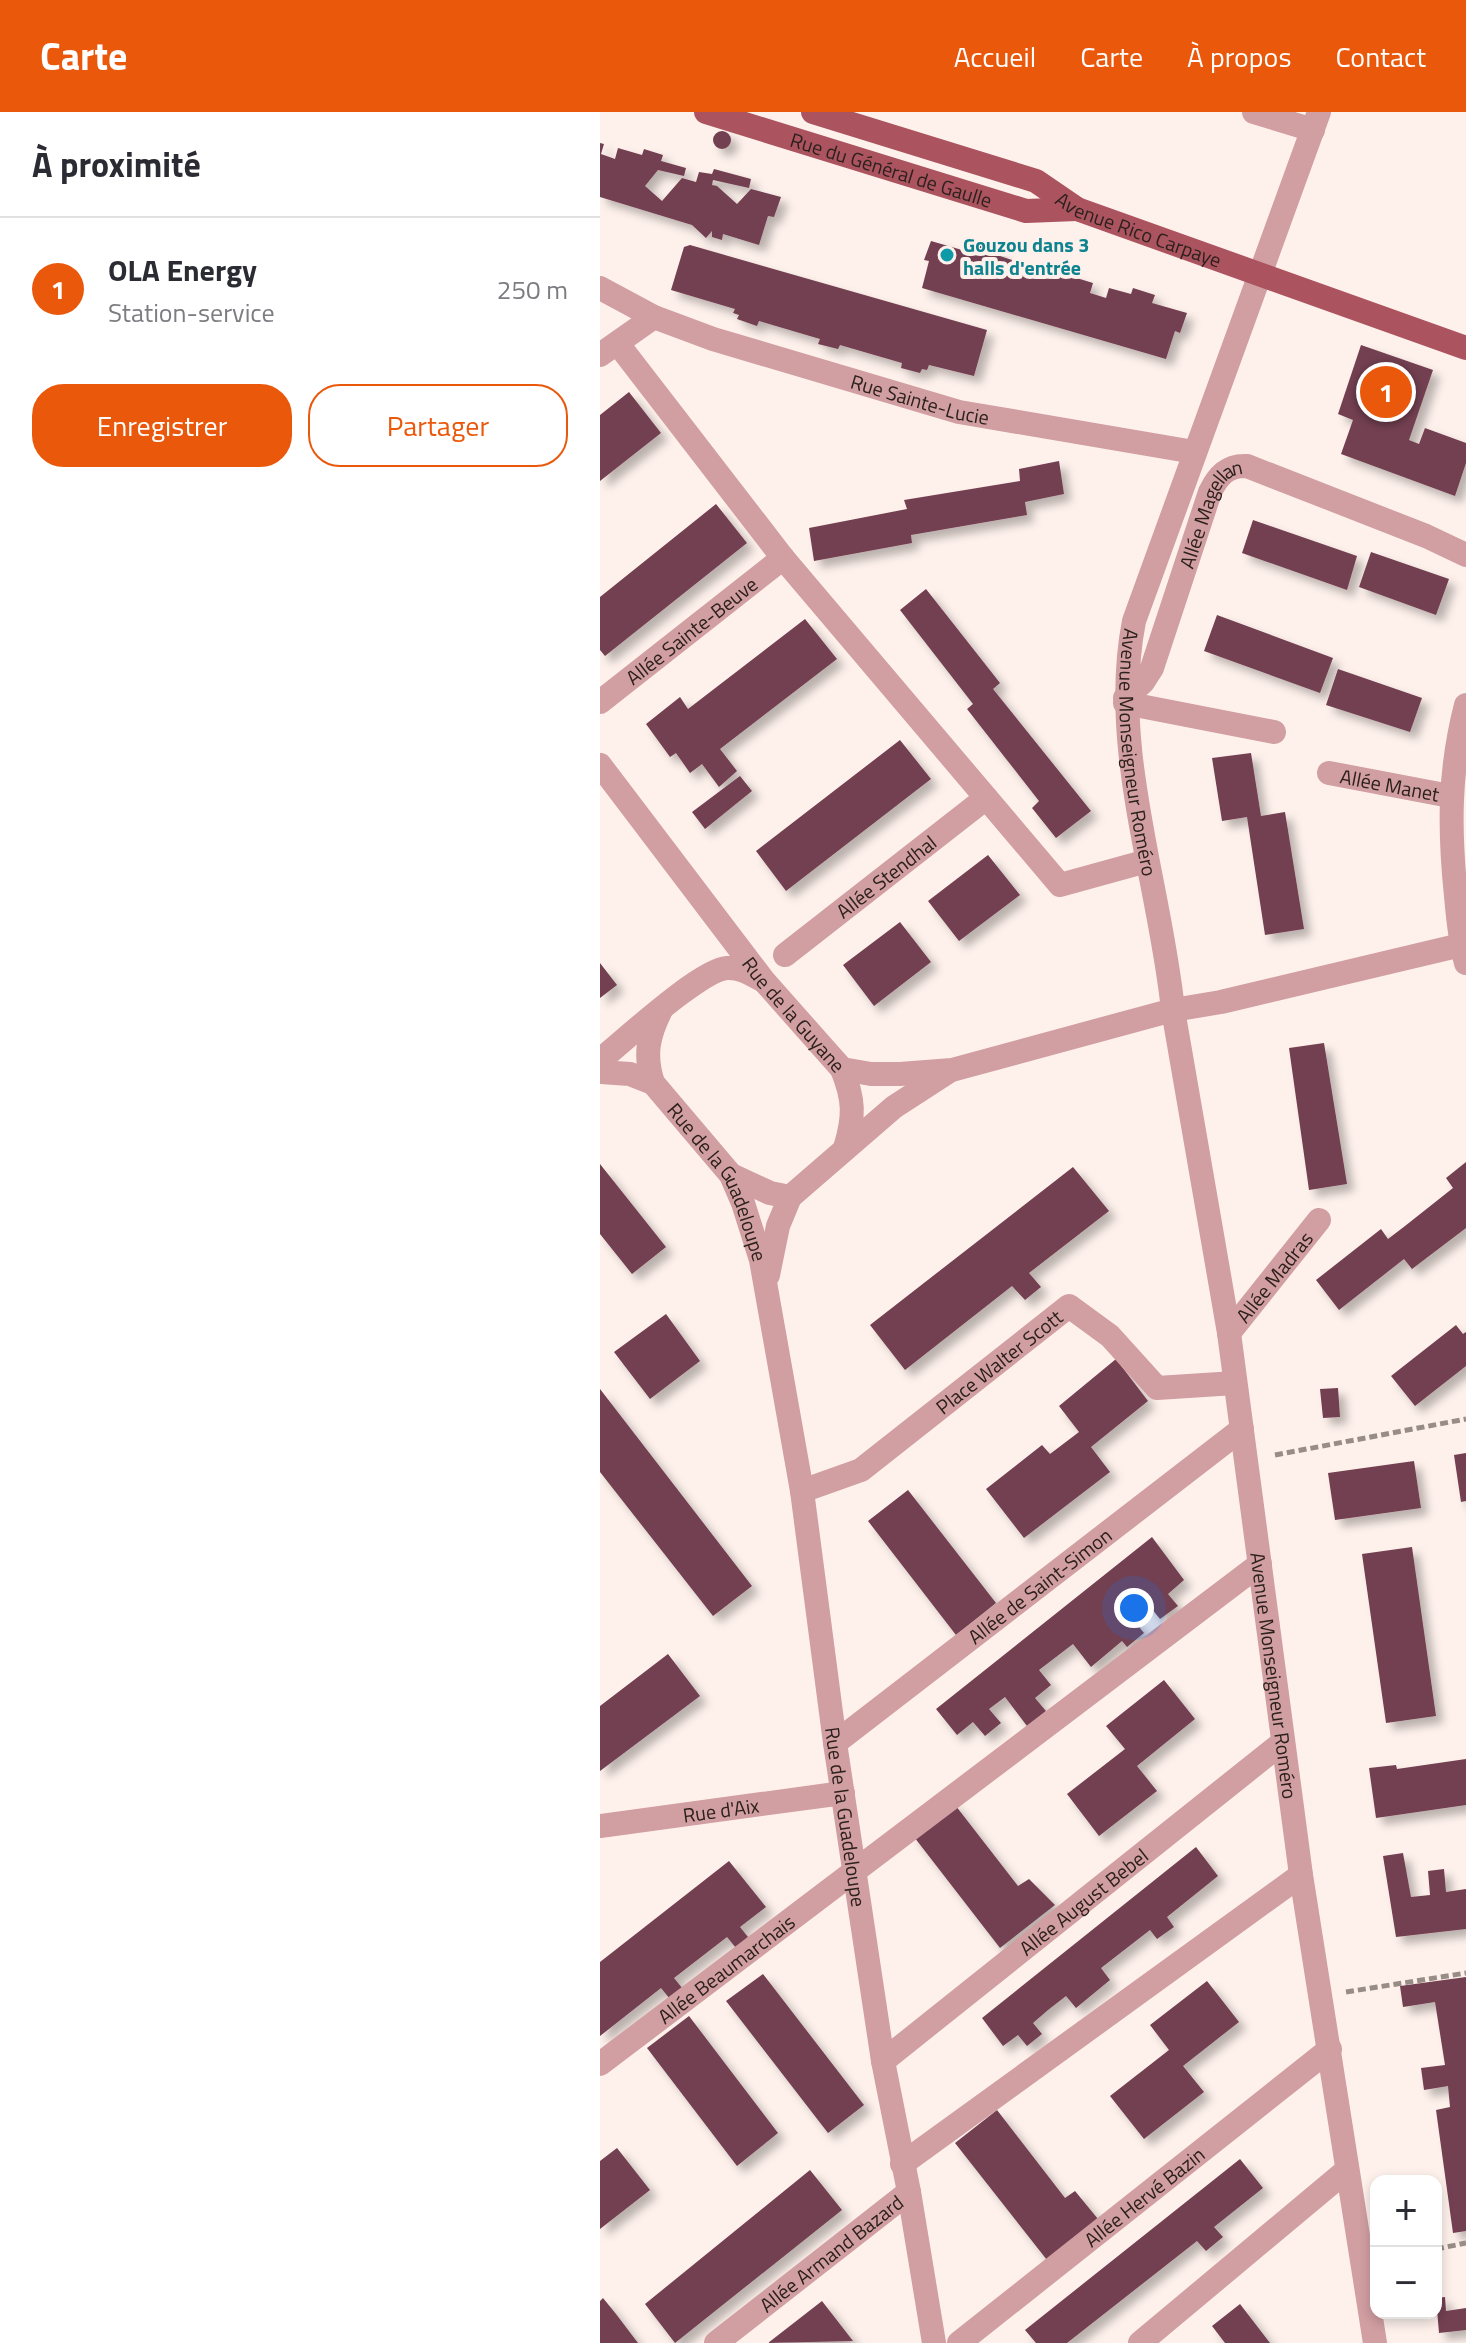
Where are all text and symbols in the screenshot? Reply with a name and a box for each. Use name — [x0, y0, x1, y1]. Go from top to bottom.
text: Carte — [40, 27, 127, 85]
text: Accueil — [954, 35, 1036, 78]
text: Carte — [1080, 35, 1143, 78]
text: À propos — [1187, 35, 1291, 78]
text: Contact — [1335, 35, 1426, 78]
street label: Rue du Général de Gaulle — [787, 124, 996, 215]
text: À proximité — [32, 138, 201, 190]
street label: Avenue Rico Carpaye — [1050, 183, 1226, 275]
place label: Gouzou dans 3 halls d'entrée — [963, 229, 1089, 283]
marker: Gouzou dans 3 halls d'entrée — [938, 246, 956, 264]
text: OLA Energy — [108, 247, 257, 293]
text: 1 — [51, 270, 65, 309]
text: 250 m — [497, 270, 568, 309]
text: Station-service — [108, 293, 275, 332]
pin: 1 — [1360, 362, 1412, 422]
street label: Rue Sainte-Lucie — [847, 365, 992, 432]
button: Enregistrer — [32, 384, 292, 467]
button: Partager — [308, 384, 568, 467]
street label: Allée Magellan — [1170, 450, 1245, 572]
street label: Allée Sainte-Beuve — [619, 569, 764, 692]
street label: Avenue Monseigneur Roméro — [1112, 627, 1166, 879]
street label: Allée Manet — [1338, 760, 1442, 809]
street label: Allée Stendhal — [829, 827, 943, 925]
street label: Rue de la Guyane — [735, 950, 853, 1079]
street label: Rue de la Guadeloupe — [660, 1095, 776, 1265]
street label: Allée Madras — [1228, 1224, 1320, 1329]
street label: Place Walter Scott — [929, 1302, 1069, 1421]
street label: Allée de Saint-Simon — [961, 1520, 1118, 1651]
street label: Avenue Monseigneur Roméro — [1243, 1550, 1306, 1801]
your location — [1114, 1588, 1154, 1628]
street label: Rue de la Guadeloupe — [818, 1725, 875, 1909]
street label: Rue d'Aix — [681, 1789, 761, 1830]
street label: Allée August Bebel — [1012, 1840, 1154, 1963]
street label: Allée Beaumarchais — [651, 1906, 801, 2031]
street label: Allée Hervé Bazin — [1077, 2139, 1211, 2254]
map controls — [1370, 2175, 1442, 2319]
button: + — [1370, 2175, 1442, 2247]
street label: Allée Armand Bazard — [752, 2187, 910, 2319]
button: − — [1370, 2247, 1442, 2319]

